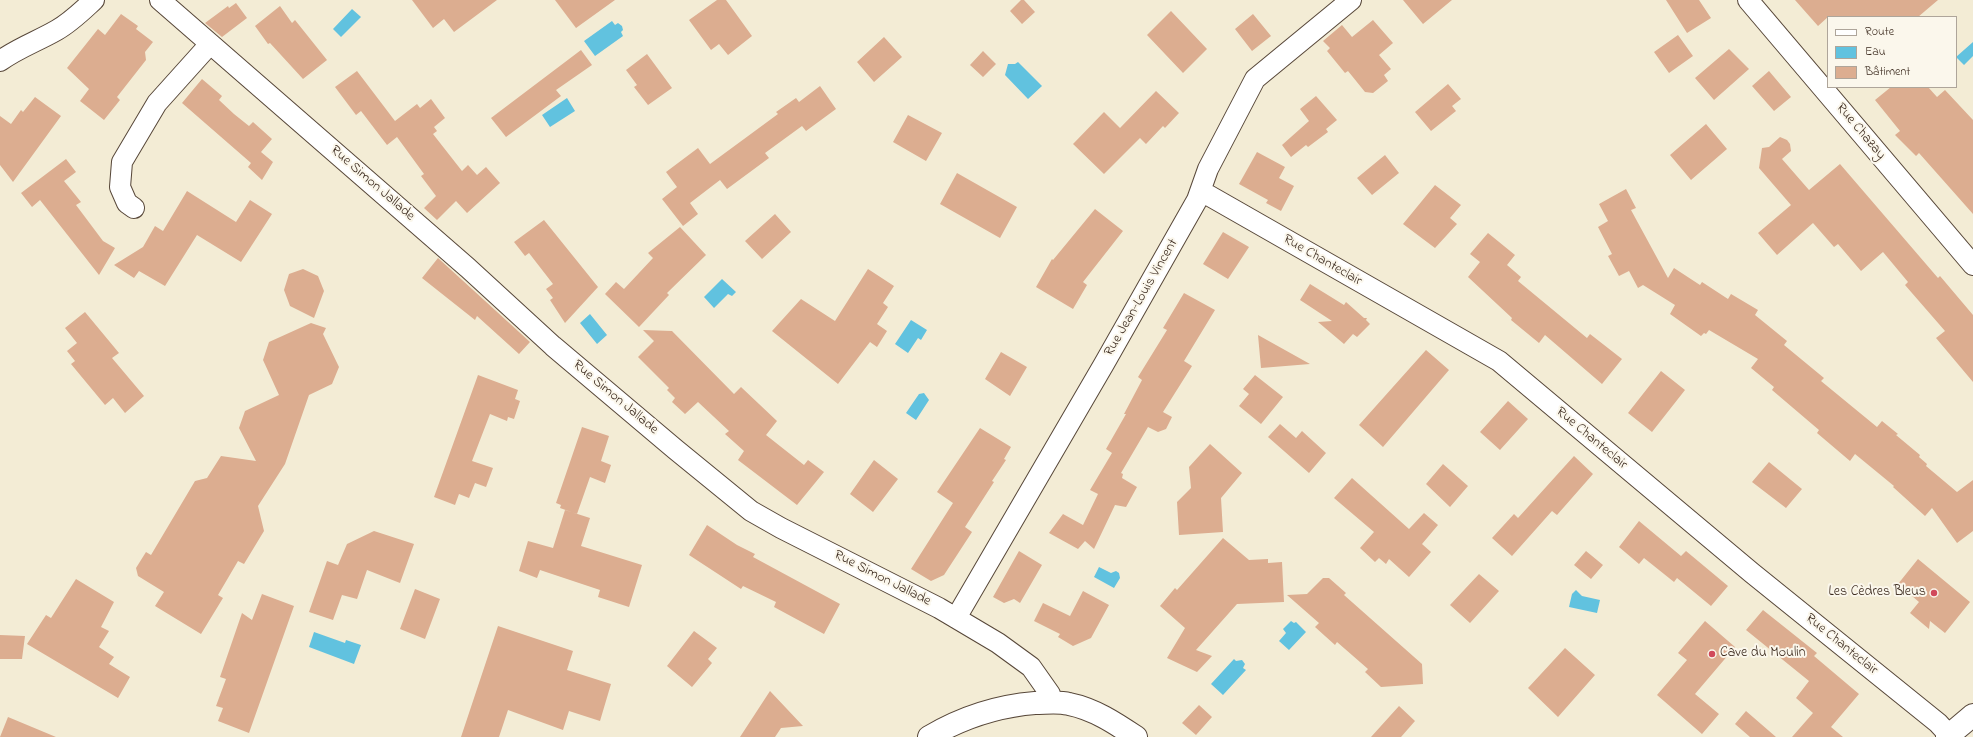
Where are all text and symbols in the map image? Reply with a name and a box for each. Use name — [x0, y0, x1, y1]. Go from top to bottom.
legend — [1827, 16, 1957, 88]
text: Route — [1865, 23, 1894, 41]
text: Eau — [1865, 43, 1886, 61]
text: Bâtiment — [1865, 63, 1910, 81]
street label: Rue Chazay — [1832, 100, 1888, 164]
street label: Rue Simon Jallade — [326, 143, 418, 225]
street label: Rue Chanteclair — [1280, 232, 1364, 290]
street label: Rue Jean-Louis Vincent — [1102, 236, 1182, 360]
street label: Rue Simon Jallade — [569, 357, 661, 439]
street label: Rue Chanteclair — [1552, 404, 1630, 474]
street label: Rue Simon Jallade — [831, 547, 933, 611]
place label: Les Cèdres Bleus — [1829, 585, 1926, 601]
marker: Les Cèdres Bleus — [1929, 588, 1939, 598]
street label: Rue Chanteclair — [1801, 611, 1881, 679]
place label: Cave du Moulin — [1720, 646, 1806, 662]
marker: Cave du Moulin — [1707, 649, 1717, 659]

